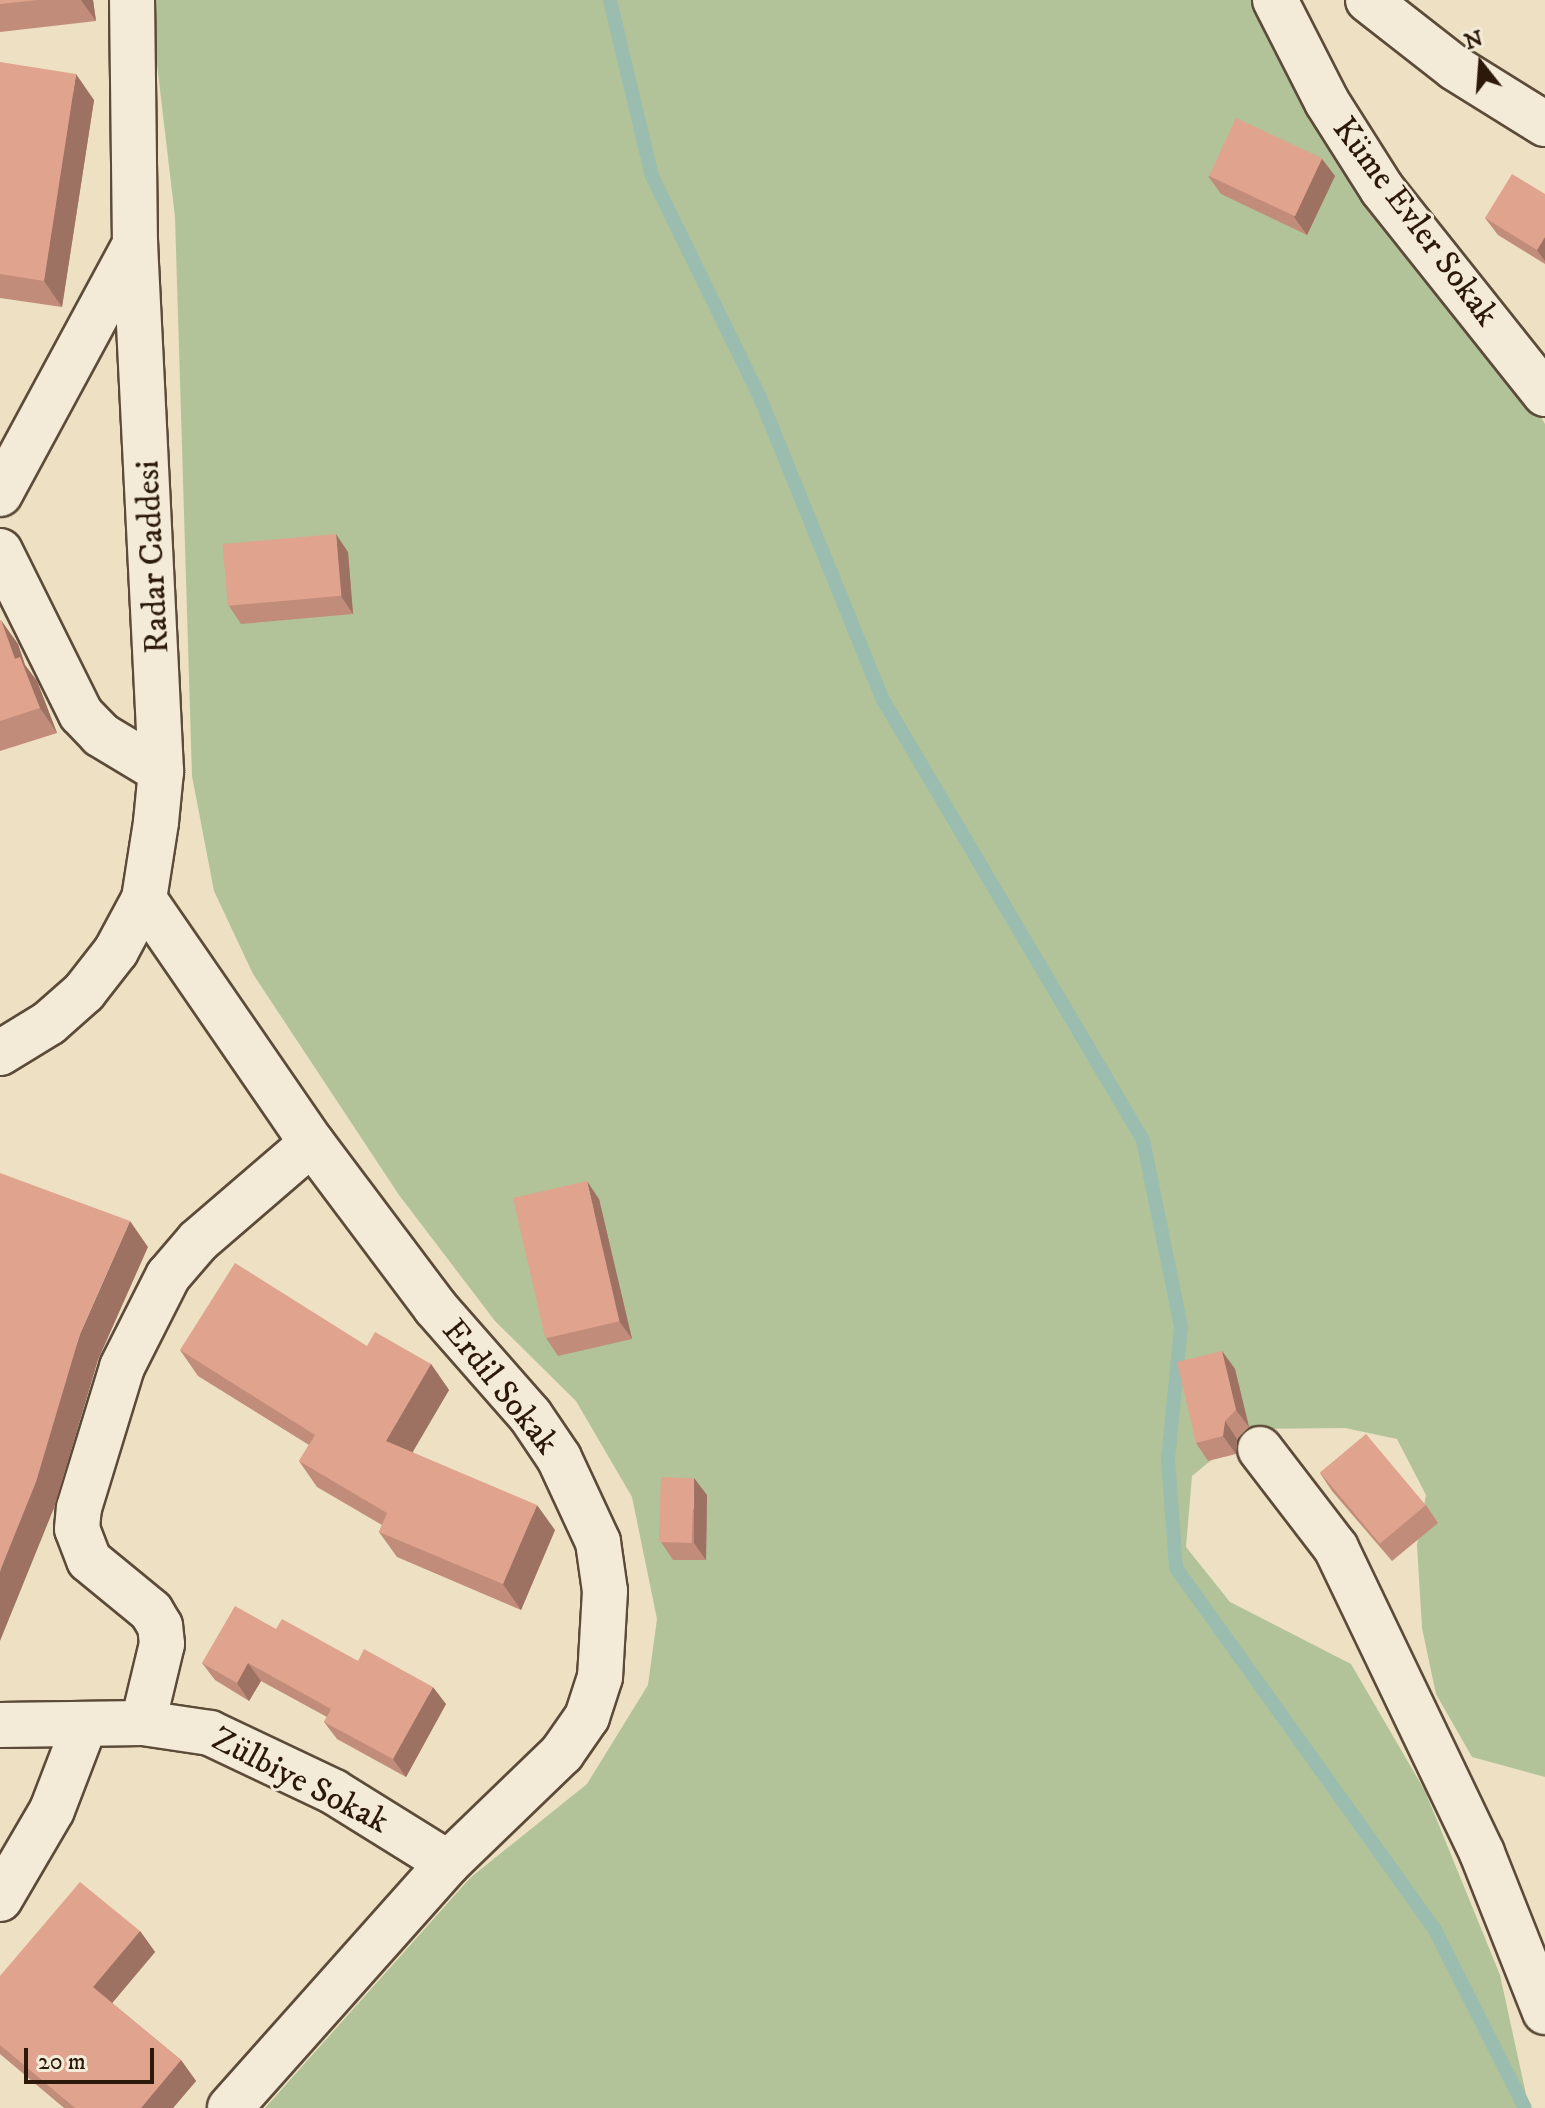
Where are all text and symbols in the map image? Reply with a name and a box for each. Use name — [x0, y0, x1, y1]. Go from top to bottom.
north arrow — [1441, 24, 1521, 104]
text: N — [1461, 25, 1486, 56]
street label: Küme Evler Sokak — [1323, 109, 1507, 335]
street label: Radar Caddesi — [128, 459, 178, 655]
street label: Erdil Sokak — [433, 1311, 567, 1463]
street label: Zülbiye Sokak — [205, 1719, 395, 1843]
scale bar — [28, 2032, 158, 2082]
text: 20 m — [38, 2047, 86, 2077]

